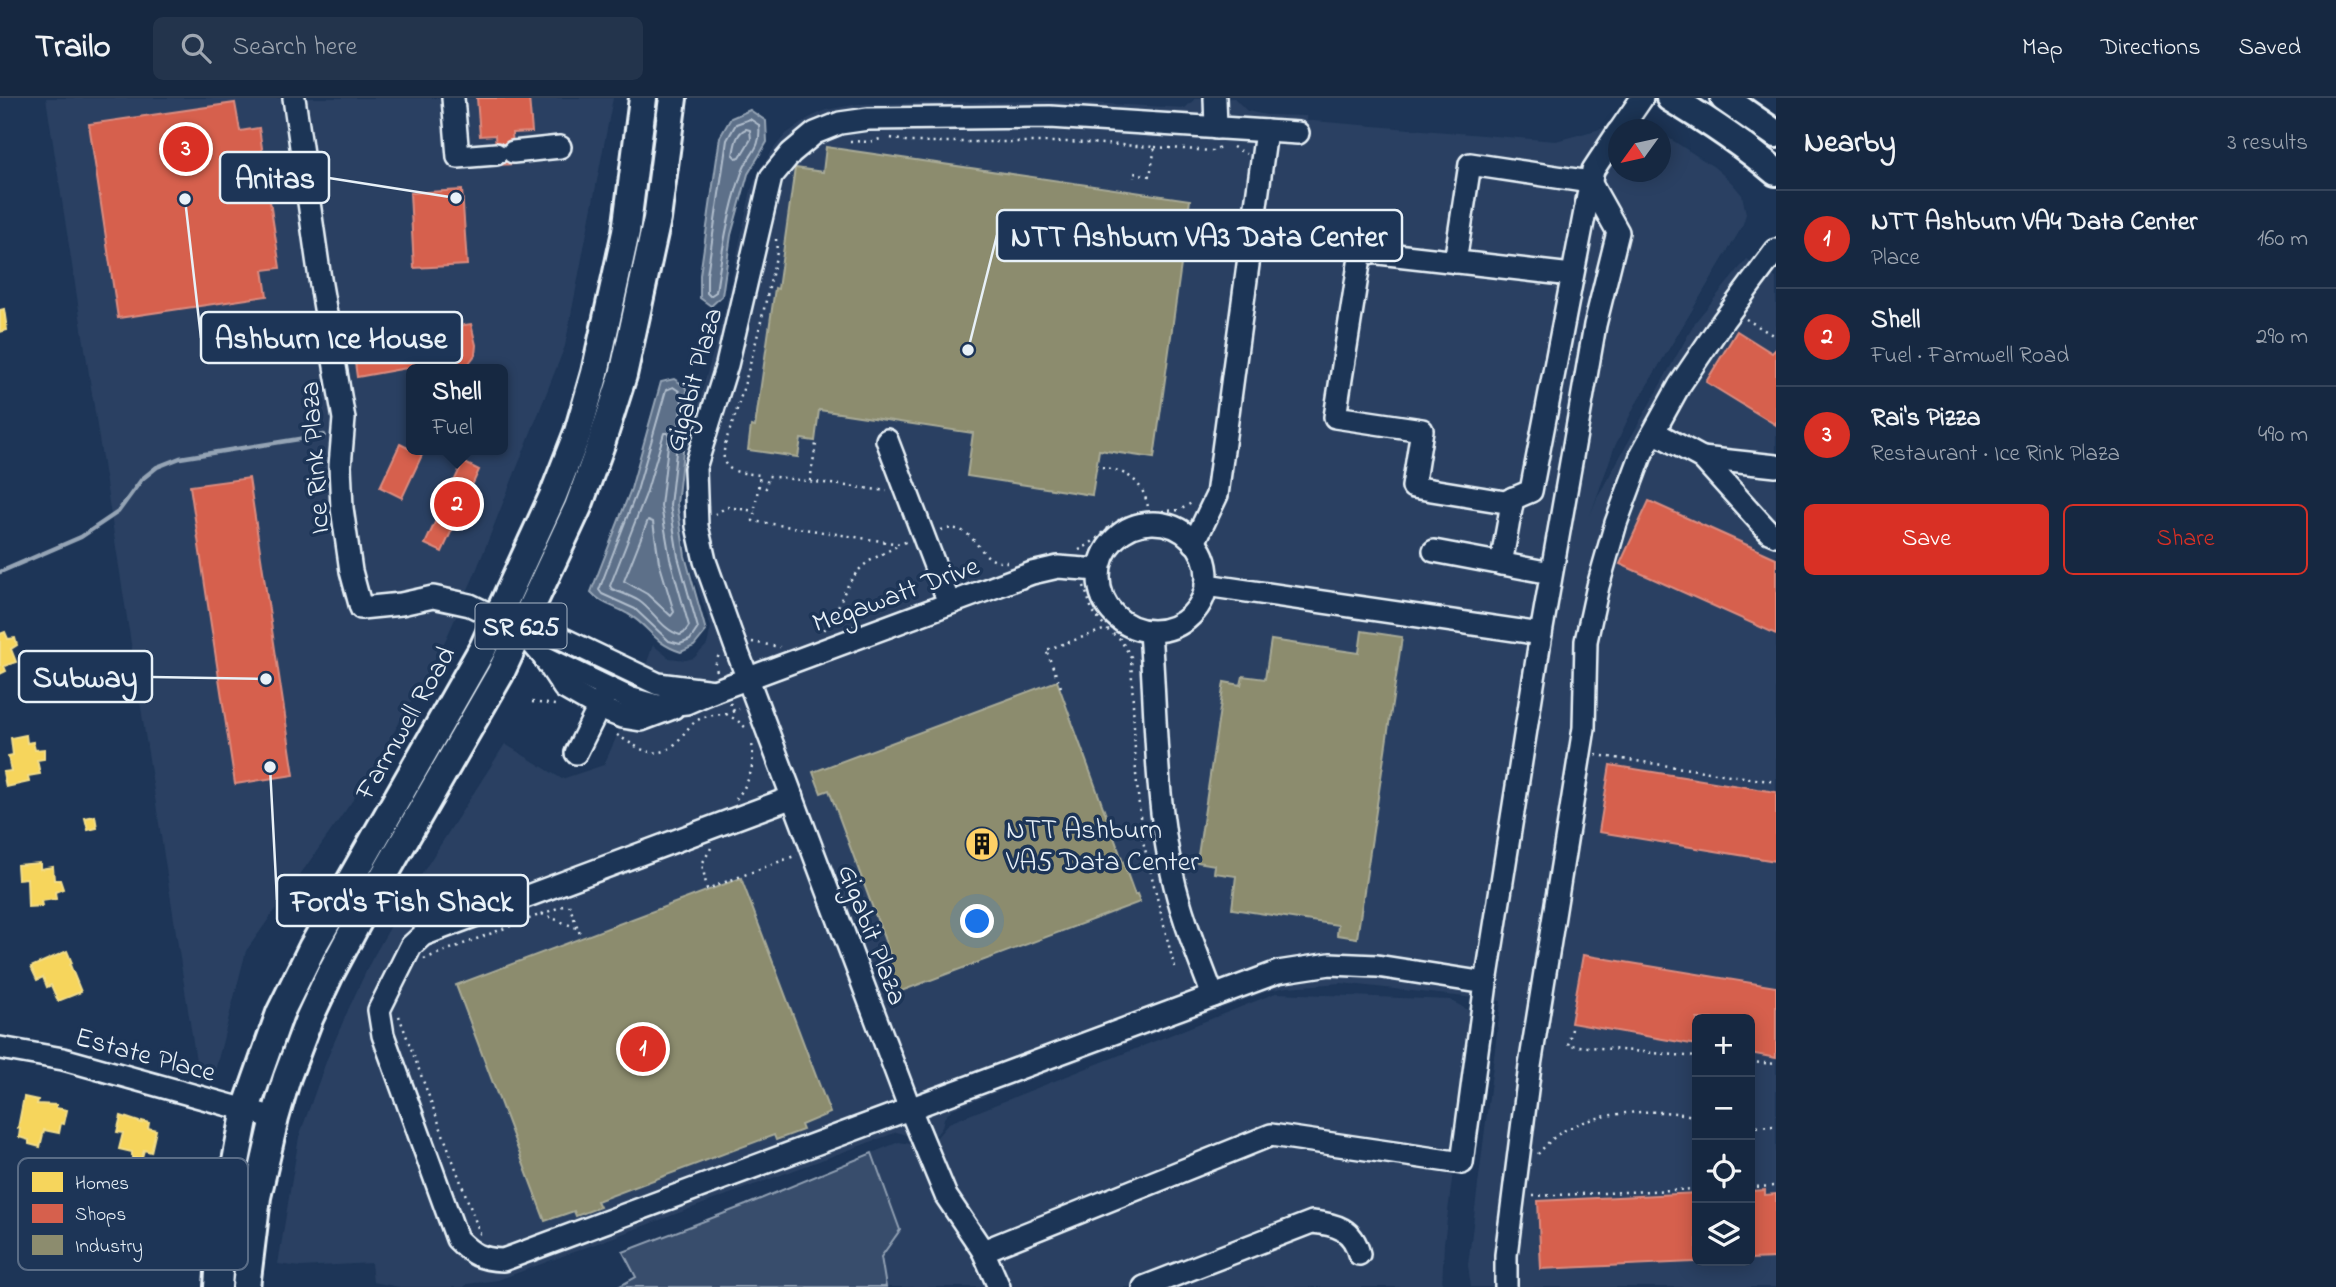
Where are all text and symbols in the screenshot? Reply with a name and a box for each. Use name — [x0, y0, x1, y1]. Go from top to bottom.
search box — [153, 17, 643, 80]
text: Trailo — [35, 24, 111, 72]
icon: search — [177, 29, 215, 67]
text: Search here — [233, 29, 357, 67]
text: Map — [2022, 31, 2063, 66]
text: Directions — [2101, 31, 2200, 66]
text: Saved — [2238, 31, 2301, 66]
north arrow — [1608, 119, 1671, 182]
text: Nearby — [1804, 122, 1896, 166]
pin: 3 — [163, 123, 209, 175]
text: 3 results — [2227, 127, 2308, 160]
callout: Anitas — [220, 152, 329, 203]
text: Anitas — [235, 159, 315, 203]
text: NTT Ashburn VA4 Data Center — [1871, 204, 2197, 242]
callout: NTT Ashburn VA3 Data Center — [997, 210, 1402, 261]
text: NTT Ashburn VA3 Data Center — [1011, 217, 1388, 261]
text: 1 — [1823, 223, 1831, 256]
text: 160 m — [2257, 223, 2308, 256]
text: Place — [1871, 242, 1920, 275]
text: Shell — [1871, 302, 1920, 340]
street label: Gigabit Plaza — [655, 303, 735, 457]
callout: Ashburn Ice House — [201, 312, 462, 363]
text: Ashburn Ice House — [215, 319, 449, 363]
text: 2 — [1821, 321, 1833, 354]
text: 290 m — [2256, 321, 2308, 354]
text: Fuel · Farmwell Road — [1871, 340, 2069, 373]
popup — [406, 364, 508, 455]
text: Shell — [432, 374, 482, 412]
street label: Ice Rink Plaza — [291, 380, 342, 536]
text: Rai's Pizza — [1871, 400, 1981, 438]
text: Fuel — [432, 412, 473, 445]
text: 3 — [1822, 419, 1832, 452]
text: 490 m — [2258, 419, 2308, 452]
text: Restaurant · Ice Rink Plaza — [1871, 438, 2120, 471]
pin: 2 — [434, 478, 480, 530]
button: Save — [1804, 504, 2049, 575]
button: Share — [2063, 504, 2308, 575]
street label: Megawatt Drive — [807, 547, 986, 645]
road number: SR 625 — [476, 604, 566, 648]
street label: Farmwell Road — [346, 639, 468, 809]
callout: Subway — [19, 651, 152, 702]
text: Subway — [33, 658, 137, 702]
place label: NTT Ashburn VA5 Data Center — [1005, 811, 1199, 884]
building icon: NTT Ashburn VA5 Data Center — [963, 825, 1001, 863]
street label: Gigabit Plaza — [825, 859, 916, 1012]
callout: Ford's Fish Shack — [277, 875, 528, 926]
text: Ford's Fish Shack — [289, 882, 514, 926]
your location — [960, 904, 994, 938]
map controls — [1692, 1014, 1755, 1266]
button: + — [1692, 1014, 1755, 1077]
street label: Estate Place — [70, 1018, 220, 1095]
pin: 1 — [620, 1023, 666, 1075]
button: − — [1692, 1077, 1755, 1140]
button: locate — [1692, 1140, 1755, 1203]
legend — [18, 1158, 248, 1270]
text: Homes — [75, 1171, 129, 1198]
text: Shops — [75, 1202, 126, 1229]
button: layers — [1692, 1203, 1755, 1266]
text: Industry — [75, 1234, 143, 1262]

